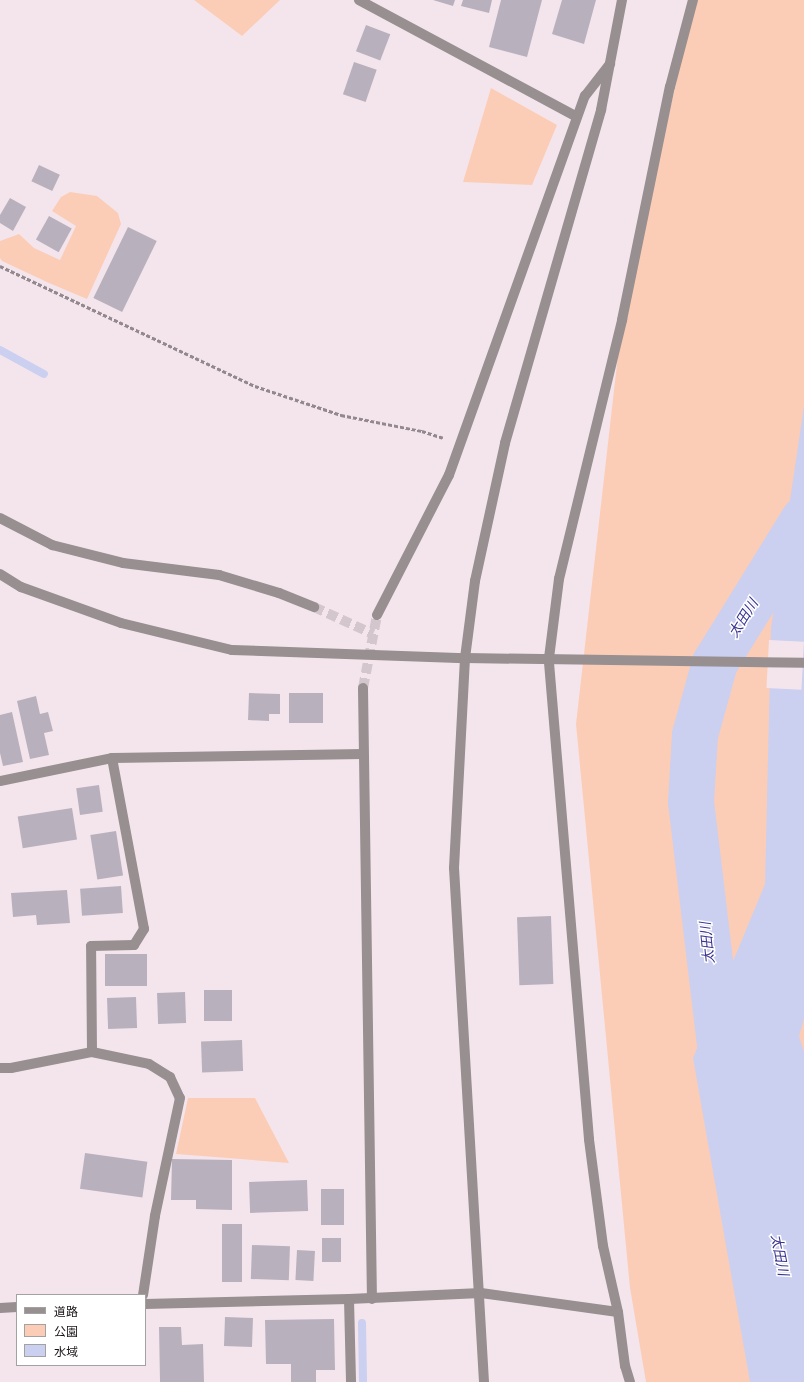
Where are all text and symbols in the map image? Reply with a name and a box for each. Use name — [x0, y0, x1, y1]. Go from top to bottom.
water label: 太田川 — [725, 596, 761, 640]
water label: 太田川 — [696, 921, 718, 965]
water label: 太田川 — [768, 1233, 792, 1277]
legend — [16, 1294, 146, 1366]
text: 道路 — [54, 1305, 78, 1319]
text: 公園 — [54, 1325, 78, 1339]
text: 水域 — [54, 1345, 78, 1359]

